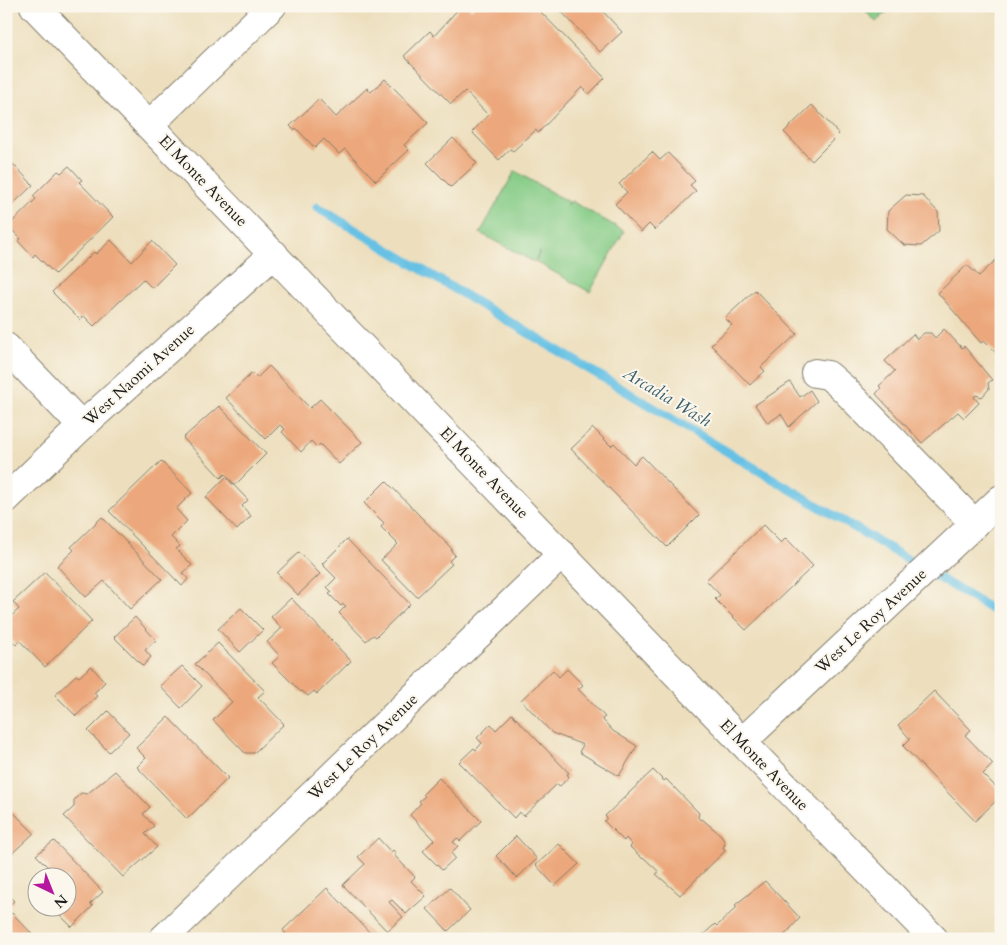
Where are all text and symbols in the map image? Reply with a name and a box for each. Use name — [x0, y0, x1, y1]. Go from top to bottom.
street label: El Monte Avenue — [154, 130, 252, 232]
street label: West Naomi Avenue — [78, 319, 200, 432]
water label: Arcadia Wash — [617, 360, 716, 433]
street label: El Monte Avenue — [435, 422, 533, 524]
street label: West Le Roy Avenue — [810, 563, 932, 679]
street label: West Le Roy Avenue — [302, 689, 423, 806]
street label: El Monte Avenue — [715, 714, 813, 816]
north arrow — [28, 868, 78, 918]
text: N — [50, 890, 71, 912]

